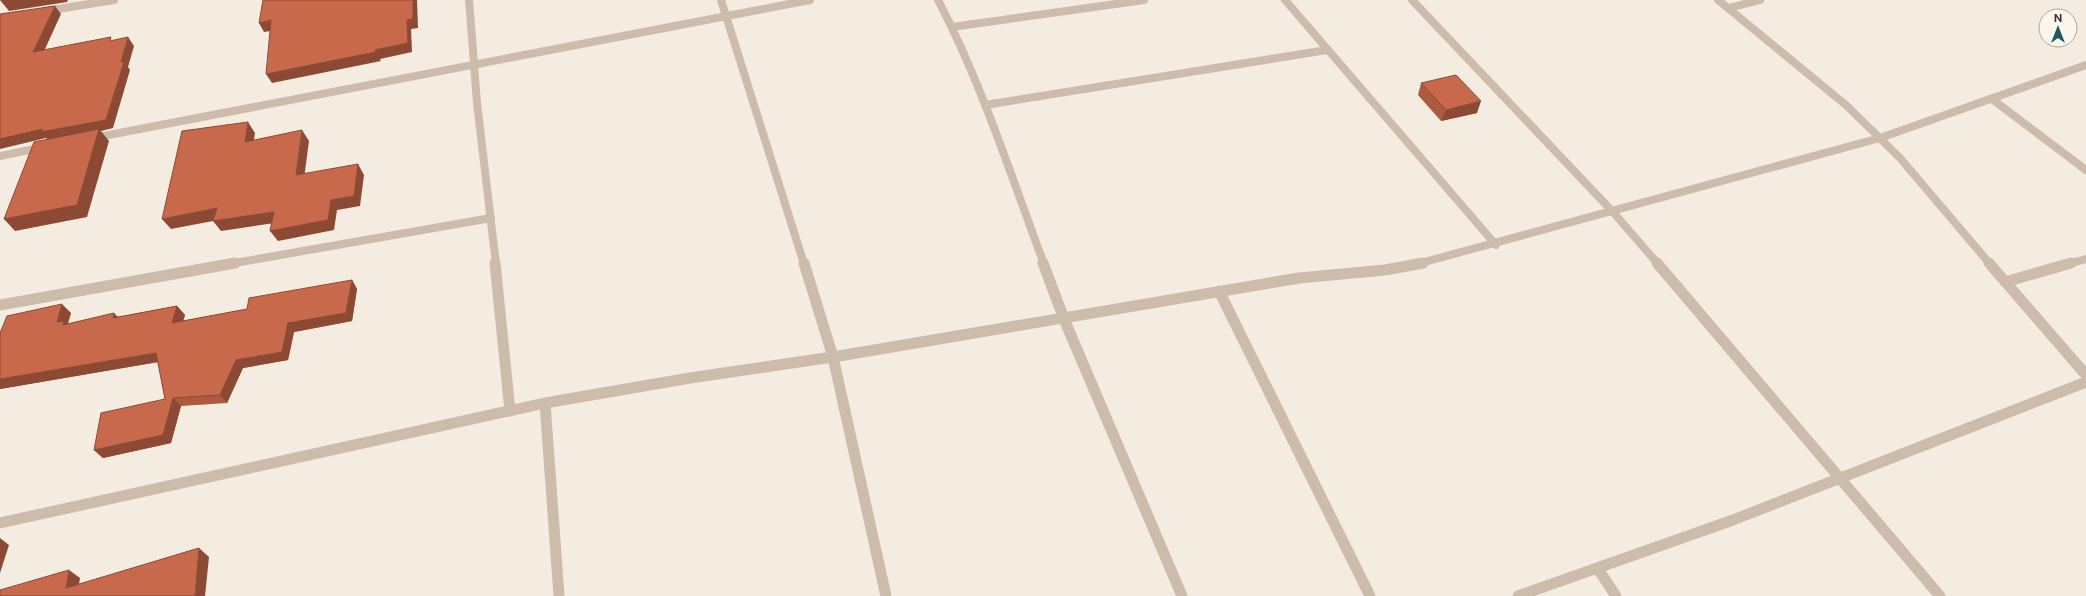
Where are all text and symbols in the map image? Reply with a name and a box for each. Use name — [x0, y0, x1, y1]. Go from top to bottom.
north arrow — [2038, 8, 2078, 48]
text: N — [2054, 12, 2062, 24]

